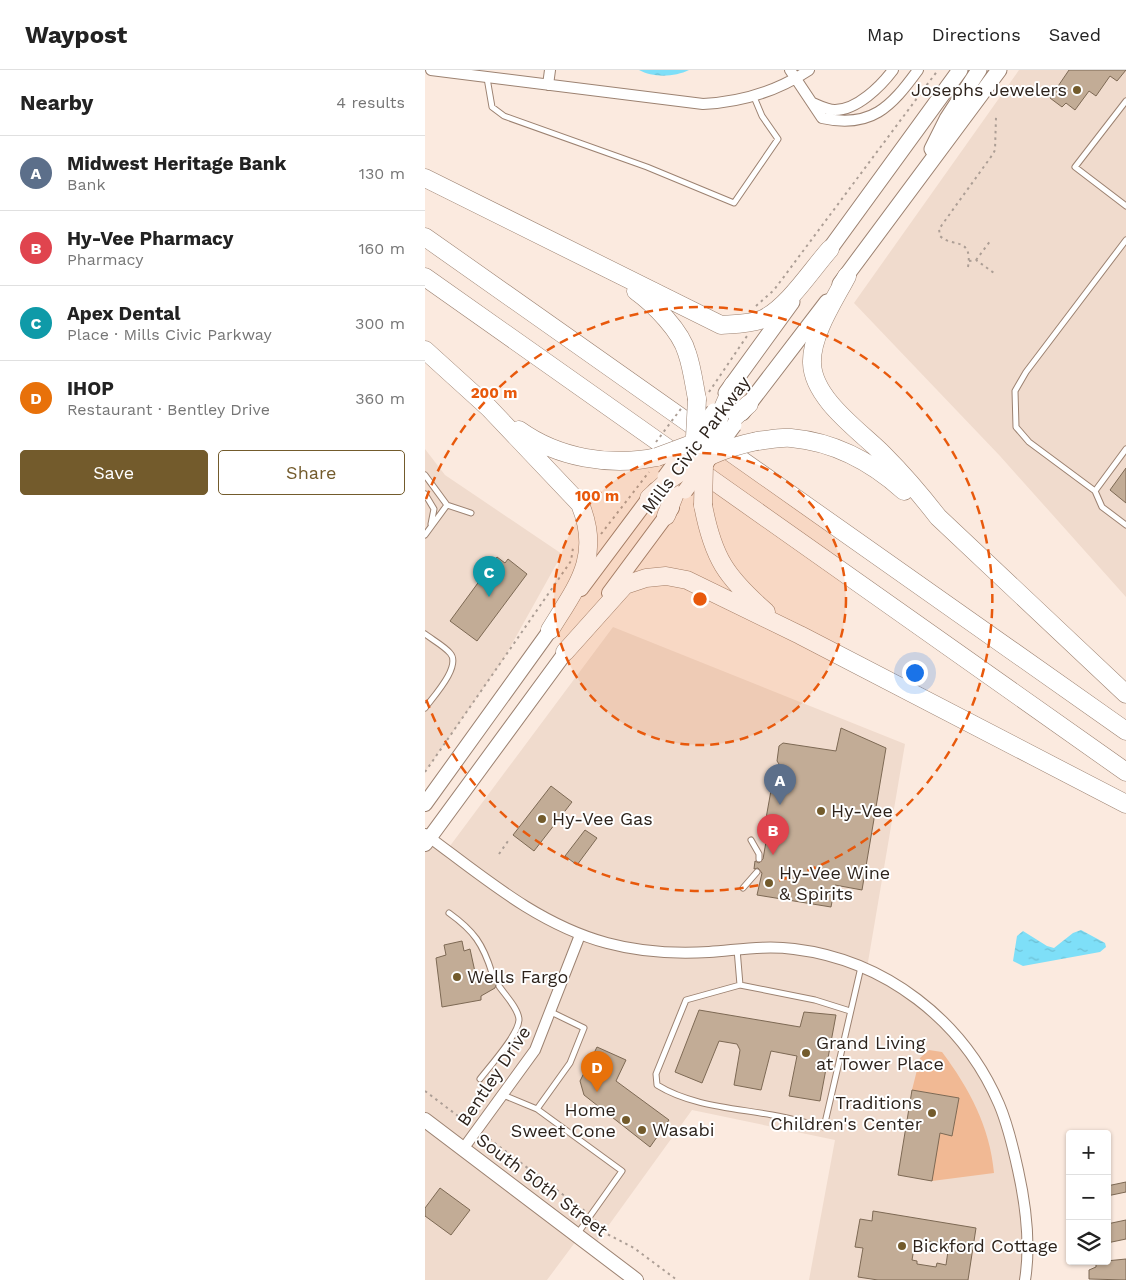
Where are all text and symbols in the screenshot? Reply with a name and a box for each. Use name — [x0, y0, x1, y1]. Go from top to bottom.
text: Waypost — [25, 21, 127, 49]
text: Map — [867, 24, 904, 45]
text: Directions — [932, 24, 1021, 45]
text: Saved — [1049, 24, 1101, 45]
place label: Josephs Jewelers — [911, 79, 1067, 100]
marker: Josephs Jewelers — [1071, 84, 1083, 96]
text: Nearby — [20, 90, 93, 115]
text: 4 results — [336, 93, 405, 112]
text: Midwest Heritage Bank — [67, 152, 286, 175]
text: A — [31, 164, 41, 183]
text: 130 m — [359, 164, 405, 183]
text: Bank — [67, 175, 105, 194]
text: Hy-Vee Pharmacy — [67, 227, 233, 250]
text: B — [31, 239, 41, 258]
text: 160 m — [358, 239, 405, 258]
text: Pharmacy — [67, 250, 143, 269]
text: Apex Dental — [67, 302, 181, 325]
text: C — [31, 314, 41, 333]
text: 300 m — [355, 314, 405, 333]
text: Place · Mills Civic Parkway — [67, 325, 272, 344]
street label: Mills Civic Parkway — [637, 371, 755, 518]
text: IHOP — [67, 377, 114, 400]
text: 200 m — [471, 384, 517, 402]
text: D — [30, 389, 42, 408]
text: 360 m — [355, 389, 405, 408]
text: Restaurant · Bentley Drive — [67, 400, 270, 419]
button: Save — [20, 450, 208, 495]
button: Share — [218, 450, 405, 495]
text: 100 m — [575, 487, 619, 505]
pin: C — [473, 556, 505, 597]
centre of rings — [691, 590, 709, 608]
your location — [902, 660, 928, 686]
pin: A — [764, 764, 796, 805]
place label: Hy-Vee — [831, 800, 893, 821]
marker: Hy-Vee — [815, 805, 827, 817]
place label: Hy-Vee Gas — [552, 808, 653, 829]
marker: Hy-Vee Gas — [536, 813, 548, 825]
pin: B — [757, 814, 789, 855]
place label: Hy-Vee Wine & Spirits — [779, 862, 890, 904]
marker: Hy-Vee Wine & Spirits — [763, 877, 775, 889]
place label: Wells Fargo — [467, 966, 568, 987]
marker: Wells Fargo — [451, 971, 463, 983]
street label: Bentley Drive — [452, 1022, 535, 1130]
place label: Grand Living at Tower Place — [816, 1032, 944, 1074]
marker: Grand Living at Tower Place — [800, 1047, 812, 1059]
pin: D — [581, 1051, 613, 1092]
place label: Traditions Children's Center — [770, 1092, 922, 1134]
place label: Home Sweet Cone — [511, 1099, 616, 1141]
marker: Traditions Children's Center — [926, 1107, 938, 1119]
marker: Home Sweet Cone — [620, 1114, 632, 1126]
place label: Wasabi — [652, 1119, 715, 1140]
marker: Wasabi — [636, 1124, 648, 1136]
street label: South 50th Street — [473, 1128, 612, 1241]
map controls — [1066, 1130, 1111, 1265]
button: + — [1066, 1130, 1111, 1175]
button: − — [1066, 1175, 1111, 1220]
button: layers — [1066, 1220, 1111, 1265]
place label: Bickford Cottage — [912, 1235, 1058, 1256]
marker: Bickford Cottage — [896, 1240, 908, 1252]

